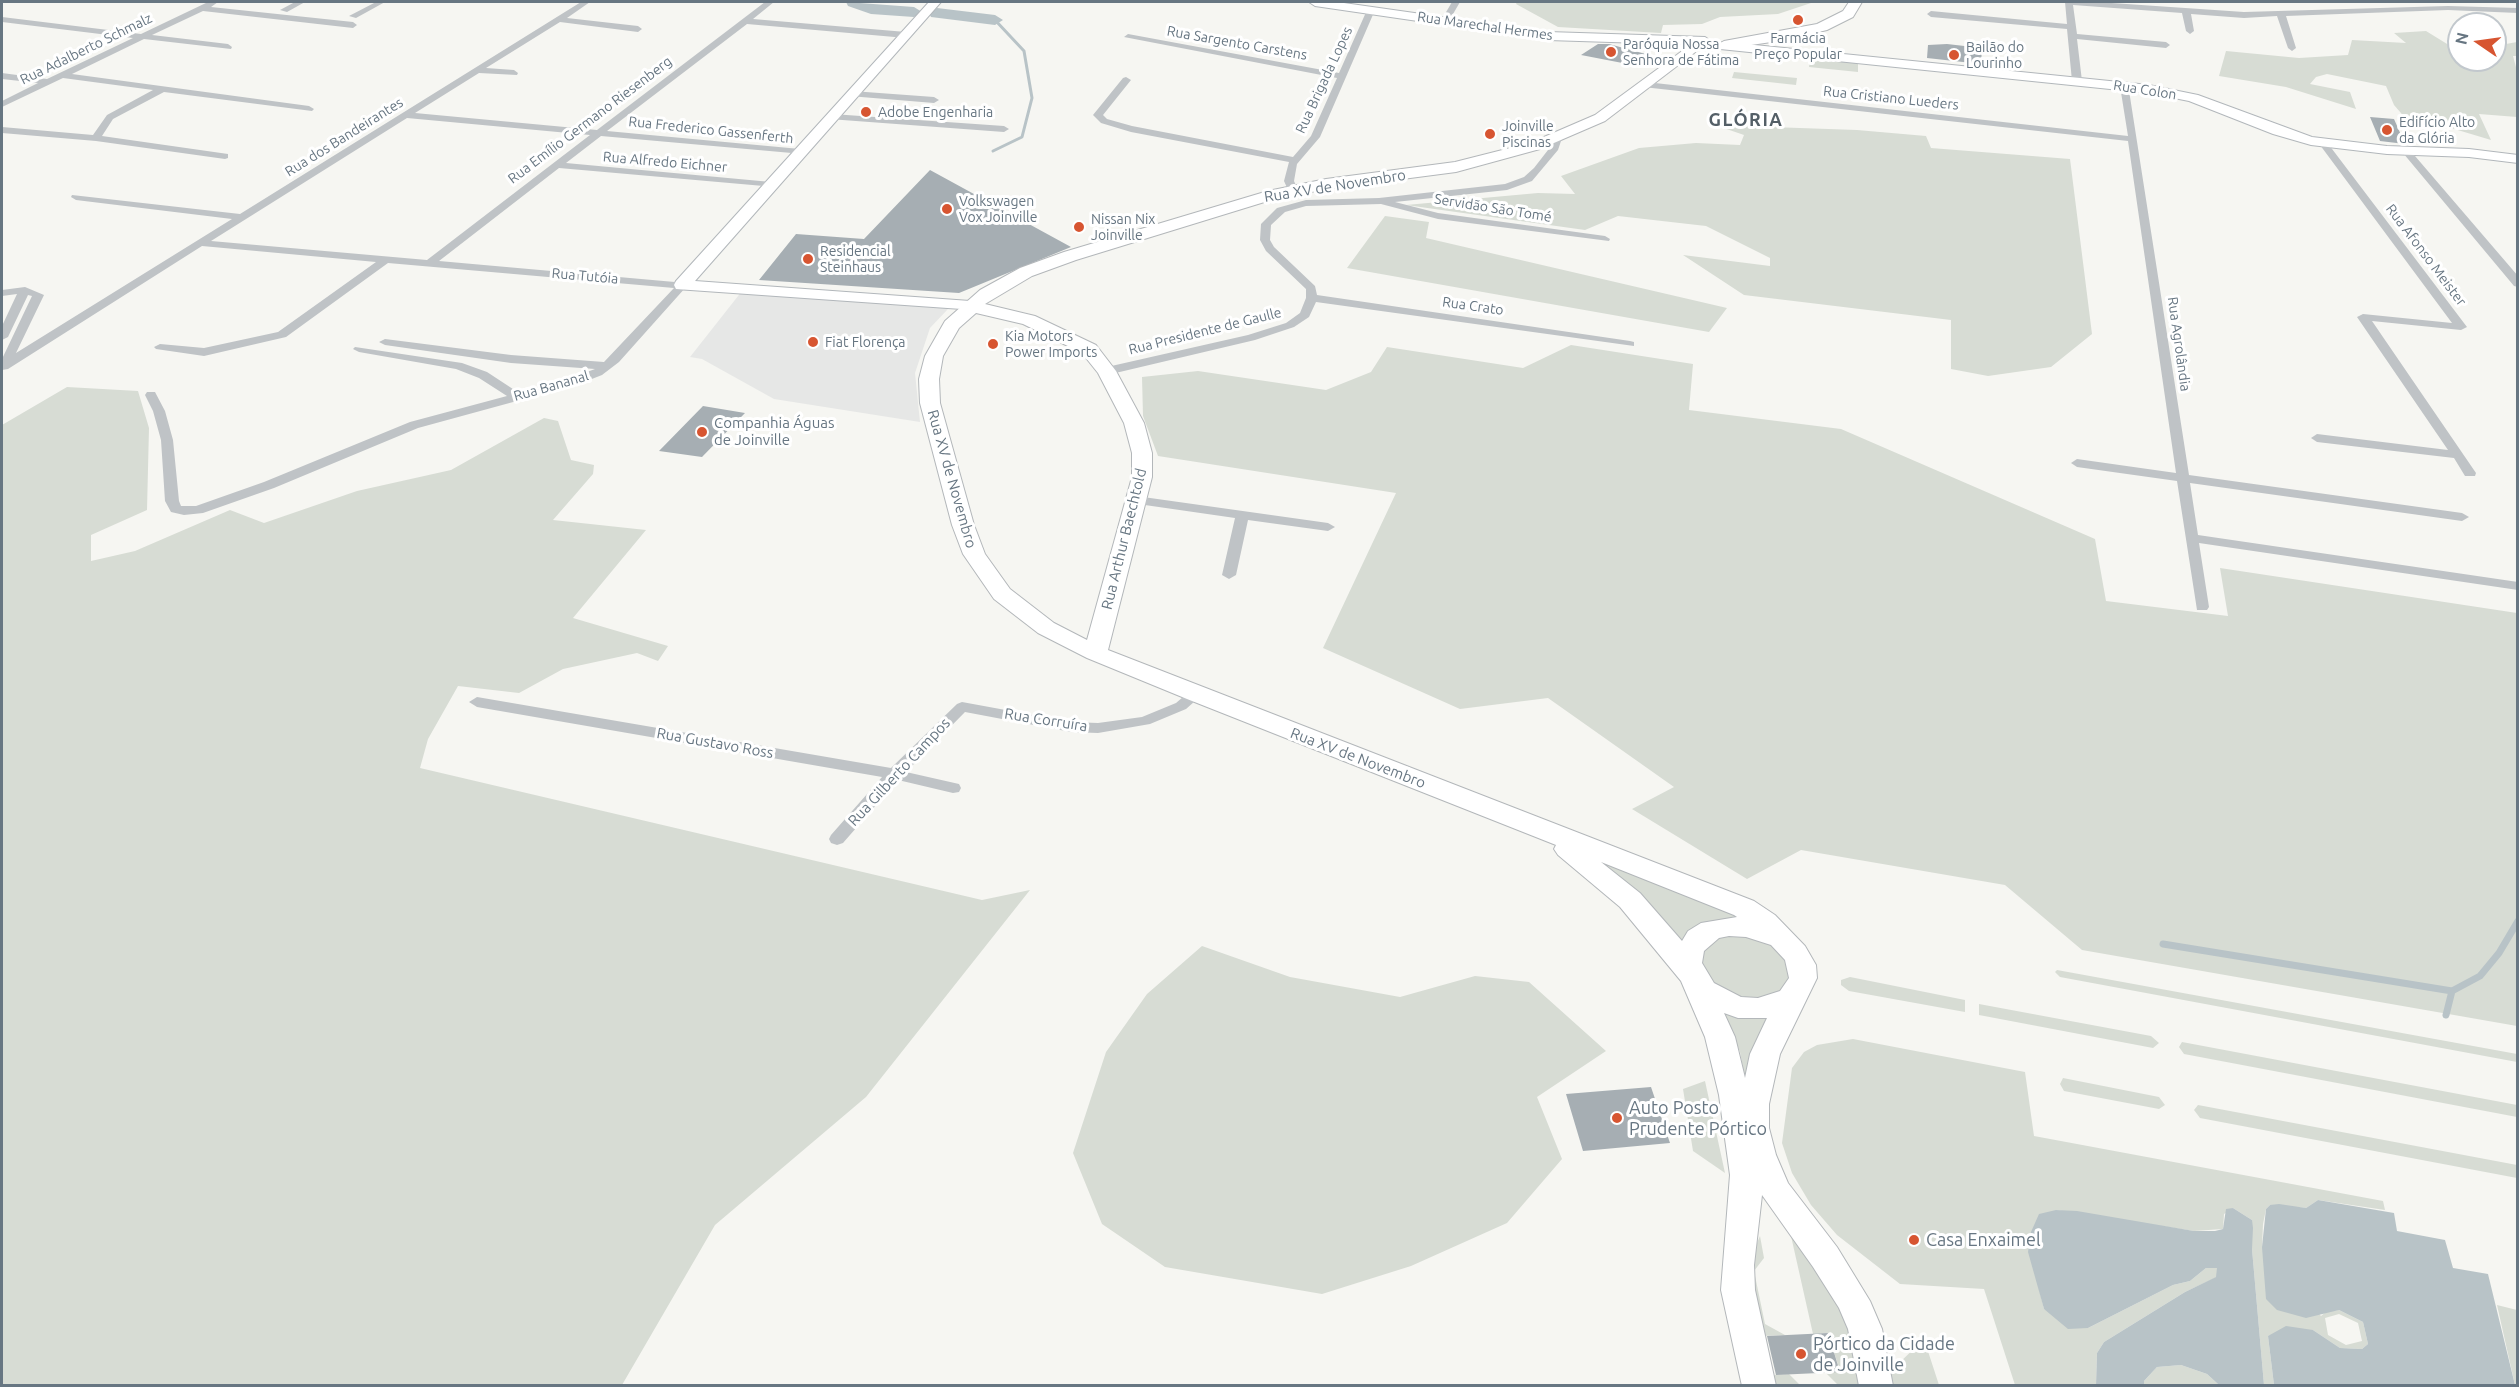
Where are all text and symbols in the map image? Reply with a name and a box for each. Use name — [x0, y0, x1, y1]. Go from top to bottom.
street label: Rua Marechal Hermes — [1416, 8, 1554, 44]
street label: Rua Adalberto Schmalz — [17, 10, 155, 88]
north arrow — [2447, 12, 2507, 72]
marker: Farmácia Preço Popular — [1791, 13, 1805, 27]
street label: Rua Sargento Carstens — [1166, 22, 1308, 64]
street label: Rua Brigada Lopes — [1292, 24, 1356, 136]
place label: Farmácia Preço Popular — [1754, 30, 1842, 62]
text: N — [2451, 31, 2472, 46]
place label: Paróquia Nossa Senhora de Fátima — [1623, 36, 1739, 68]
place label: Bailão do Lourinho — [1966, 39, 2024, 72]
marker: Paróquia Nossa Senhora de Fátima — [1604, 45, 1618, 59]
marker: Bailão do Lourinho — [1947, 48, 1961, 62]
street label: Rua Emílio Germano Riesenberg — [505, 53, 675, 187]
street label: Rua Colon — [2112, 77, 2178, 103]
street label: Rua Cristiano Lueders — [1822, 83, 1960, 113]
street label: Rua dos Bandeirantes — [282, 94, 406, 180]
place label: Adobe Engenharia — [878, 104, 993, 120]
marker: Adobe Engenharia — [859, 105, 873, 119]
district label: GLÓRIA — [1709, 109, 1783, 131]
street label: Rua Frederico Gassenferth — [628, 113, 794, 147]
place label: Edifício Alto da Glória — [2399, 114, 2475, 146]
place label: Joinville Piscinas — [1502, 118, 1554, 150]
marker: Edifício Alto da Glória — [2380, 123, 2394, 137]
marker: Joinville Piscinas — [1483, 127, 1497, 141]
street label: Rua Alfredo Eichner — [602, 148, 728, 176]
street label: Rua XV de Novembro — [1263, 166, 1407, 206]
street label: Servidão São Tomé — [1433, 190, 1553, 226]
place label: Volkswagen Vox Joinville — [959, 193, 1037, 226]
street label: Rua Afonso Meister — [2382, 201, 2470, 309]
marker: Volkswagen Vox Joinville — [940, 202, 954, 216]
place label: Nissan Nix Joinville — [1091, 211, 1155, 244]
marker: Nissan Nix Joinville — [1072, 220, 1086, 234]
place label: Residencial Steinhaus — [820, 243, 891, 276]
marker: Residencial Steinhaus — [801, 252, 815, 266]
street label: Rua Tutóia — [551, 265, 619, 287]
street label: Rua Crato — [1441, 293, 1505, 319]
street label: Rua Agrolândia — [2164, 296, 2194, 392]
street label: Rua Presidente de Gaulle — [1127, 304, 1283, 358]
place label: Kia Motors Power Imports — [1005, 328, 1097, 360]
place label: Fiat Florença — [825, 334, 906, 350]
marker: Fiat Florença — [806, 335, 820, 349]
marker: Kia Motors Power Imports — [986, 337, 1000, 351]
street label: Rua Bananal — [512, 367, 590, 405]
street label: Rua XV de Novembro — [924, 408, 980, 550]
place label: Companhia Águas de Joinville — [714, 414, 834, 449]
marker: Companhia Águas de Joinville — [695, 425, 709, 439]
street label: Rua Arthur Baechtold — [1098, 466, 1150, 612]
street label: Rua Corruíra — [1003, 705, 1089, 735]
street label: Rua Gilberto Campos — [844, 714, 954, 830]
street label: Rua Gustavo Ross — [655, 724, 775, 762]
street label: Rua XV de Novembro — [1288, 724, 1428, 792]
place label: Auto Posto Prudente Pórtico — [1629, 1097, 1767, 1140]
marker: Auto Posto Prudente Pórtico — [1610, 1111, 1624, 1125]
place label: Casa Enxaimel — [1926, 1229, 2041, 1251]
marker: Casa Enxaimel — [1907, 1233, 1921, 1247]
place label: Pórtico da Cidade de Joinville — [1813, 1333, 1955, 1376]
marker: Pórtico da Cidade de Joinville — [1794, 1347, 1808, 1361]

